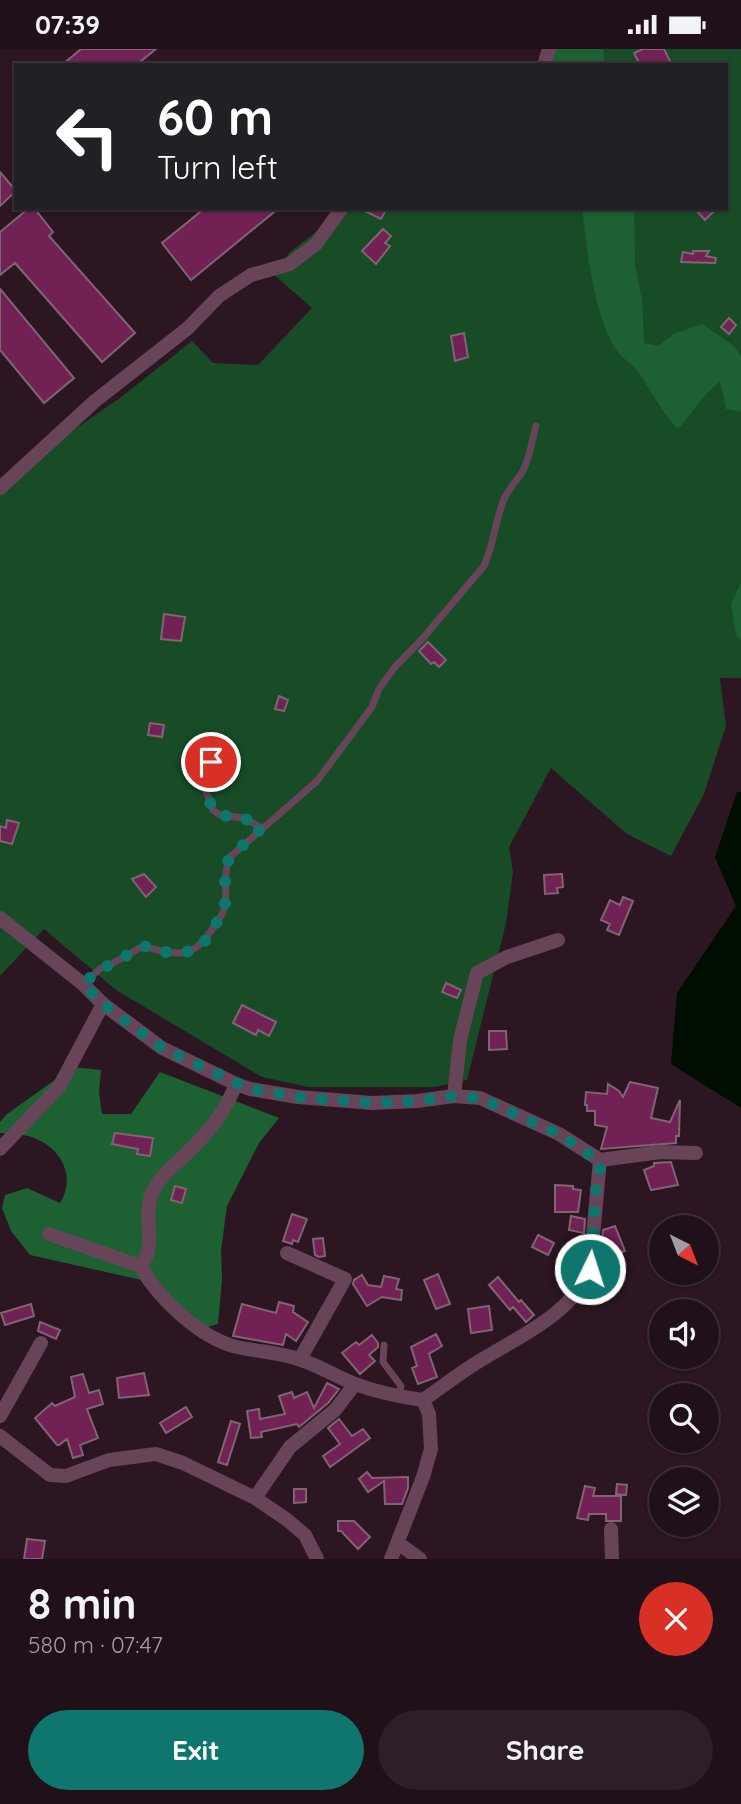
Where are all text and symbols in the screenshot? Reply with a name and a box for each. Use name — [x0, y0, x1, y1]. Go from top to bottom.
text: 07:39 — [35, 8, 100, 41]
text: 60 m — [157, 86, 273, 147]
icon: left — [42, 91, 133, 182]
text: Turn left — [157, 147, 278, 187]
pin — [181, 732, 241, 792]
icon: arrive — [192, 743, 230, 781]
north arrow — [649, 1215, 719, 1285]
map controls — [649, 1215, 719, 1537]
position arrow — [553, 1232, 627, 1306]
button: sound — [649, 1299, 719, 1369]
button: search — [649, 1383, 719, 1453]
button: layers — [649, 1467, 719, 1537]
text: 8 min — [28, 1577, 136, 1630]
button: close — [639, 1582, 713, 1656]
text: 580 m · 07:47 — [28, 1630, 163, 1659]
button: Exit — [28, 1710, 364, 1790]
button: Share — [378, 1710, 713, 1790]

